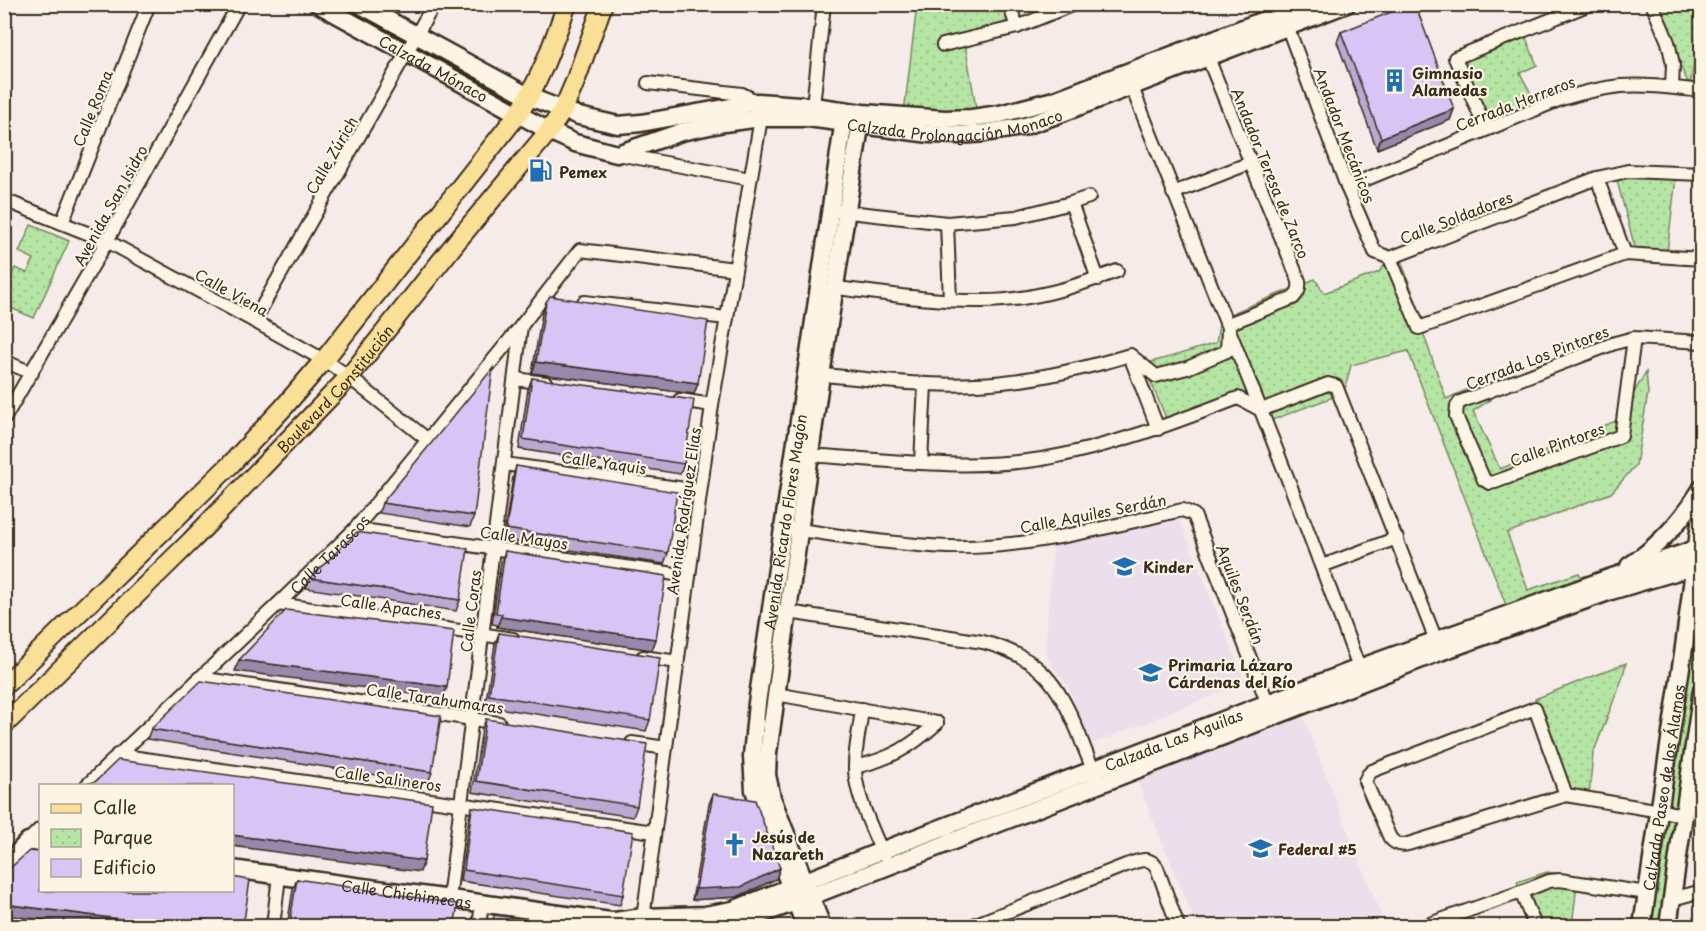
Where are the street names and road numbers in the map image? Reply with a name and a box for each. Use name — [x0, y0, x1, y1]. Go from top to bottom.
street label: Calzada Mónaco — [375, 28, 492, 107]
street label: Andador Mecánicos — [1309, 64, 1382, 206]
street label: Calle Roma — [66, 65, 118, 150]
street label: Cerrada Herreros — [1452, 70, 1578, 136]
street label: Andador Teresa de Zarco — [1226, 84, 1316, 262]
street label: Calzada Prolongación Monaco — [846, 103, 1066, 147]
street label: Calle Zúrich — [299, 112, 363, 198]
street label: Avenida San Isidro — [67, 140, 153, 270]
street label: Calle Soldadores — [1396, 185, 1516, 249]
street label: Calle Viena — [191, 262, 274, 322]
street label: Boulevard Constitución — [271, 319, 398, 458]
street label: Cerrada Los Pintores — [1462, 319, 1612, 395]
street label: Avenida Ricardo Flores Magón — [757, 412, 811, 631]
street label: Calle Pintores — [1506, 416, 1608, 472]
street label: Avenida Rodríguez Elías — [660, 426, 706, 596]
street label: Calle Yaquis — [560, 445, 648, 479]
street label: Calle Aquiles Serdán — [1018, 488, 1168, 538]
street label: Calle Tarascos — [284, 509, 374, 599]
street label: Calle Mayos — [478, 519, 570, 555]
street label: Aquiles Serdán — [1211, 541, 1271, 647]
street label: Calle Coras — [454, 568, 486, 654]
street label: Calle Apaches — [339, 588, 443, 624]
street label: Calle Tarahumaras — [365, 677, 505, 719]
street label: Calzada Paseo de los Álamos — [1636, 683, 1690, 892]
street label: Calzada Las Águilas — [1101, 702, 1246, 776]
street label: Calle Salineros — [333, 759, 443, 797]
street label: Calle Chichimecas — [340, 873, 473, 913]

